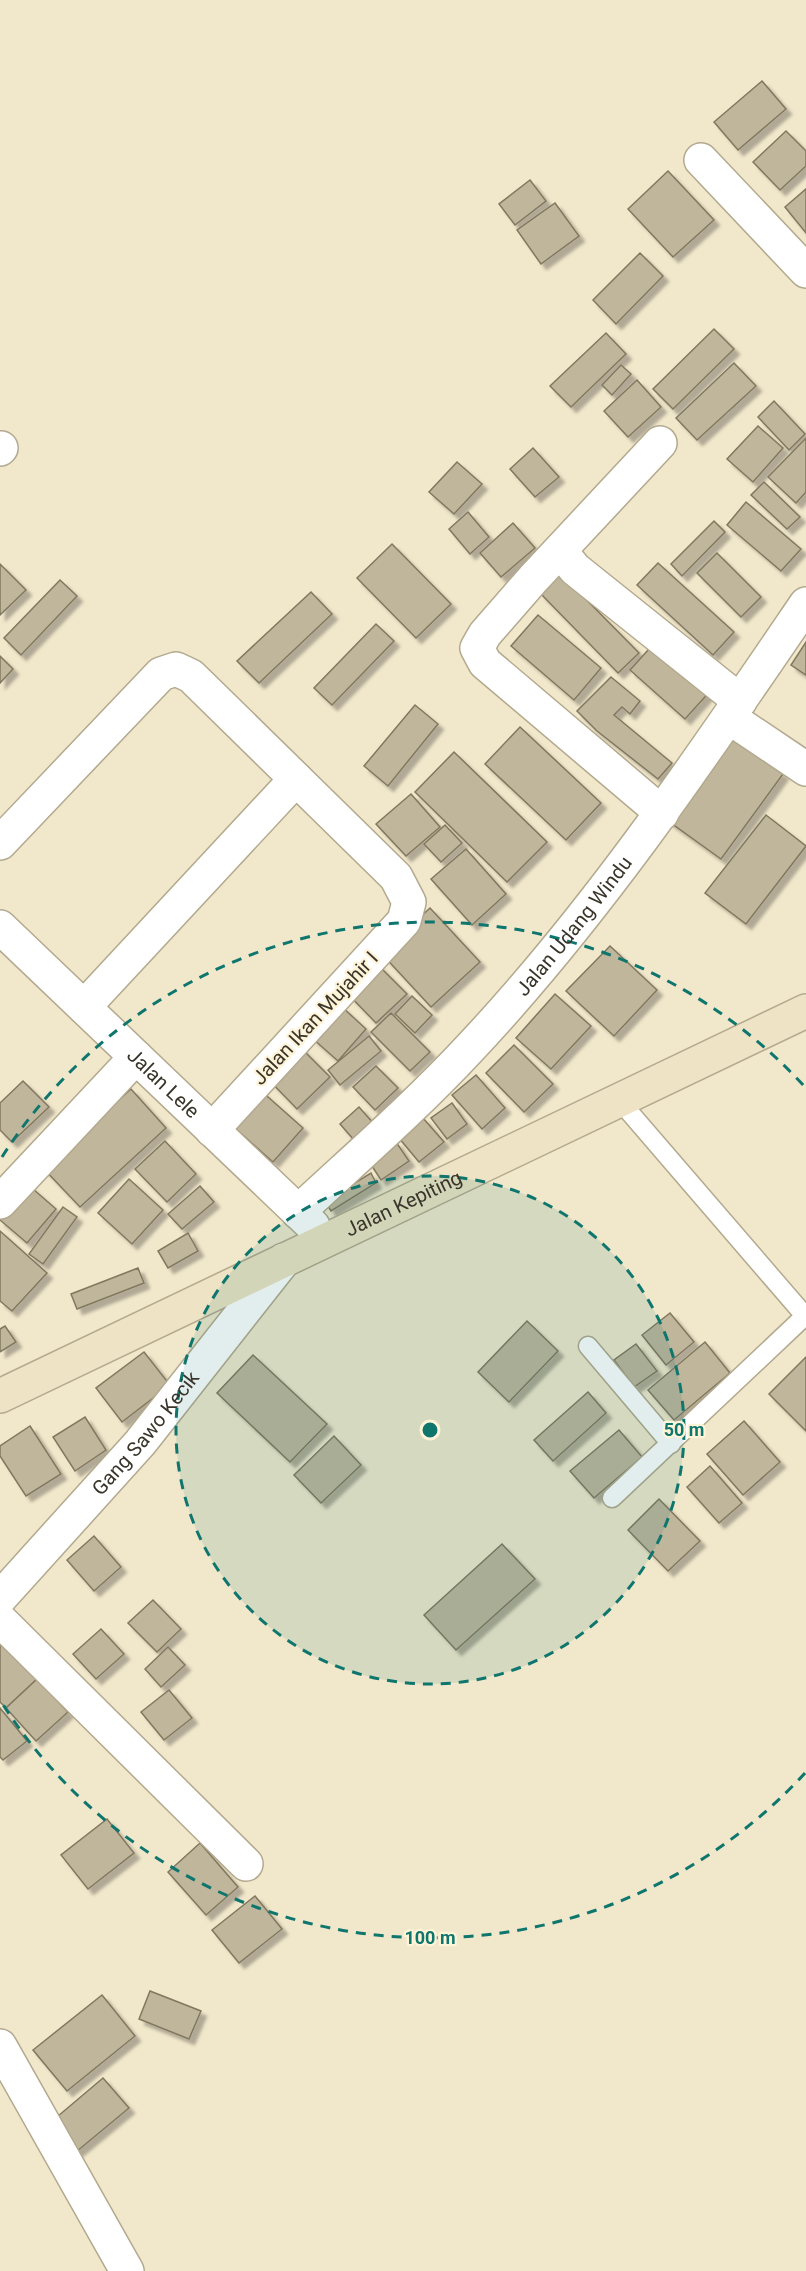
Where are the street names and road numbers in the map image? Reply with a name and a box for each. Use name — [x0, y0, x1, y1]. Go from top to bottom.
street label: Jalan Udang Windu — [511, 851, 637, 1001]
street label: Jalan Ikan Mujahir I — [247, 946, 383, 1090]
street label: Jalan Lele — [122, 1043, 204, 1123]
street label: Jalan Kepiting — [341, 1165, 466, 1241]
street label: Gang Sawo Kecik — [87, 1366, 205, 1500]

